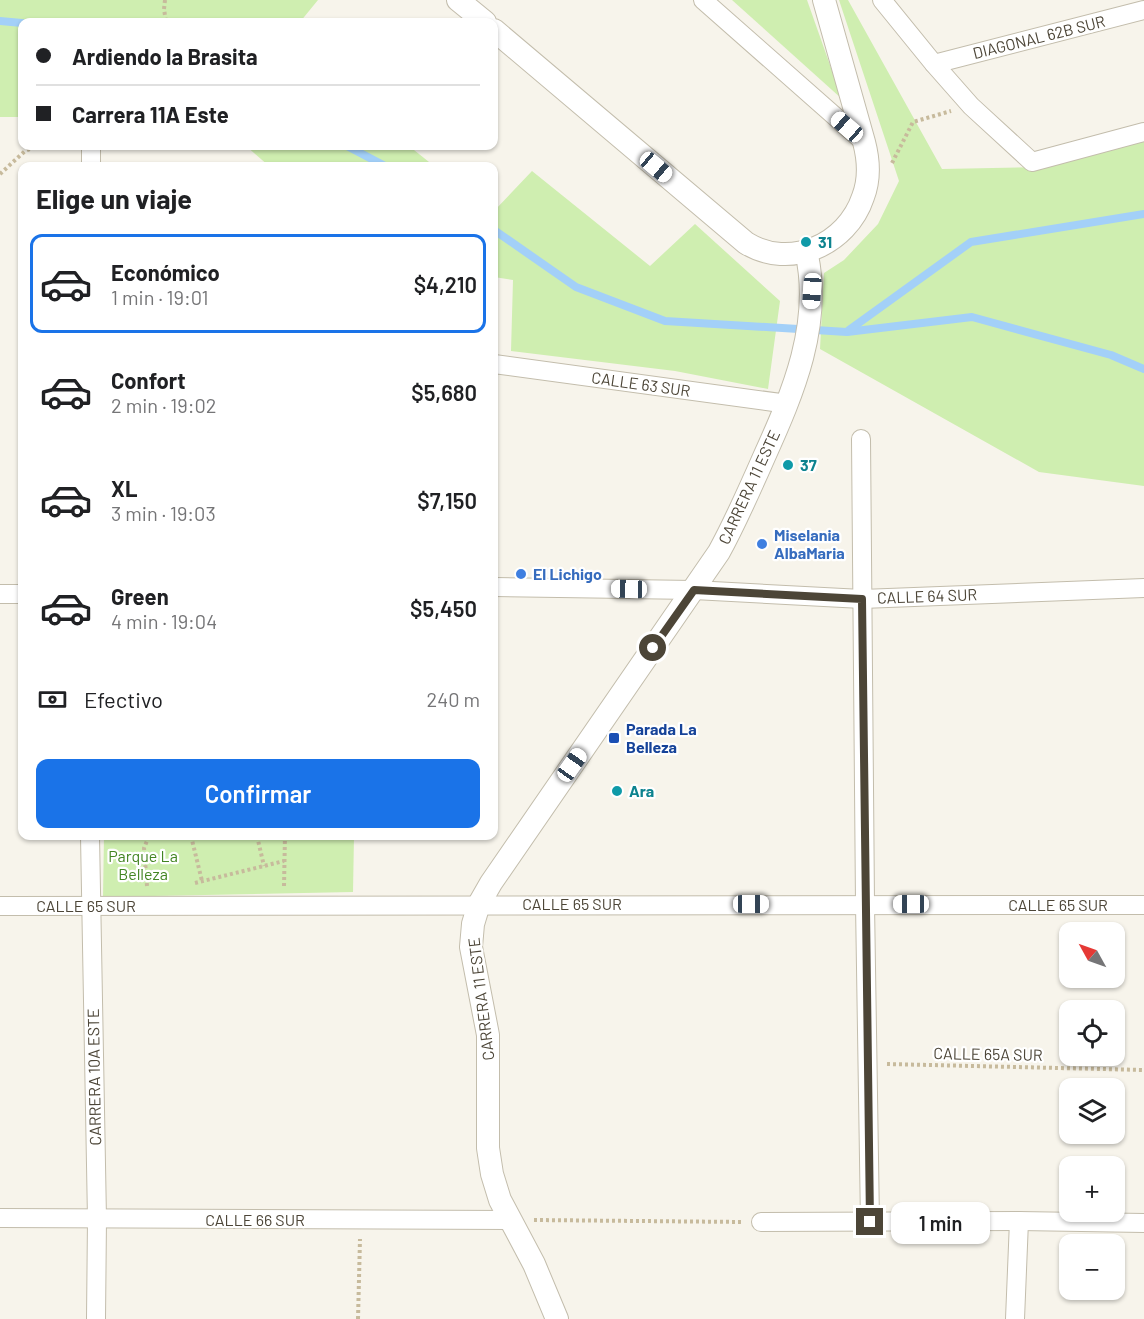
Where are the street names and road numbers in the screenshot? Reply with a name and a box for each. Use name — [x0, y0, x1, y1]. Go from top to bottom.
street label: DIAGONAL 62B SUR — [971, 11, 1107, 62]
street label: CALLE 63 SUR — [590, 367, 692, 400]
street label: CARRERA 11 ESTE — [714, 427, 783, 547]
street label: CALLE 64 SUR — [877, 584, 978, 607]
street label: CALLE 65 SUR — [522, 894, 622, 913]
street label: CALLE 65 SUR — [1008, 895, 1108, 914]
street label: CALLE 65 SUR — [36, 896, 136, 915]
street label: CARRERA 11 ESTE — [464, 936, 497, 1062]
street label: CARRERA 10A ESTE — [83, 1008, 104, 1146]
street label: CALLE 65A SUR — [933, 1043, 1043, 1064]
street label: CALLE 66 SUR — [205, 1210, 305, 1229]

